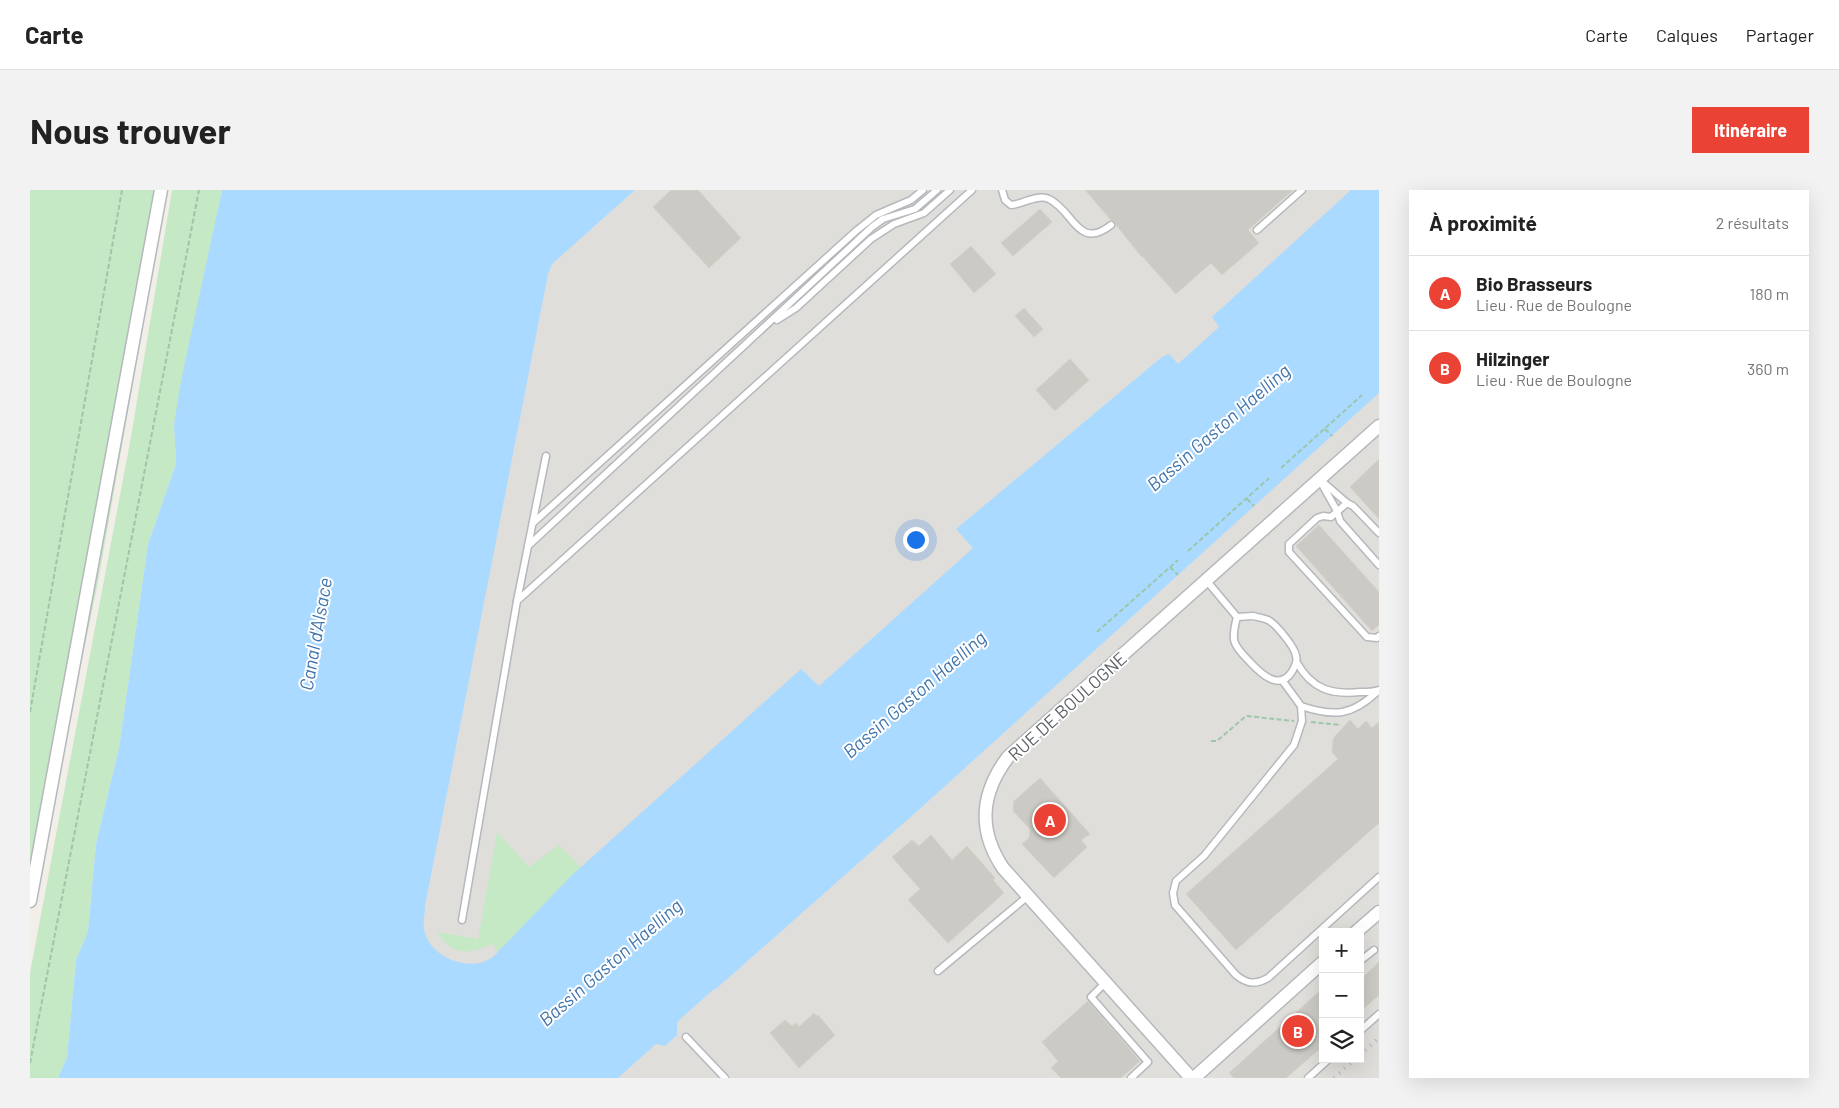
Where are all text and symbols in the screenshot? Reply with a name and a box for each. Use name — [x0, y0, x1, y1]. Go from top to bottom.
text: Carte — [25, 20, 84, 49]
text: Carte — [1585, 24, 1628, 46]
text: Calques — [1656, 24, 1718, 46]
text: Partager — [1746, 24, 1814, 46]
button: Itinéraire — [1692, 107, 1809, 153]
text: Nous trouver — [30, 109, 231, 151]
text: À proximité — [1429, 210, 1537, 235]
text: 2 résultats — [1716, 213, 1789, 232]
text: Bio Brasseurs — [1476, 272, 1592, 295]
text: A — [1440, 284, 1450, 303]
text: 180 m — [1750, 284, 1789, 303]
text: Lieu · Rue de Boulogne — [1476, 295, 1632, 314]
text: Hilzinger — [1476, 347, 1550, 370]
water label: Bassin Gaston Haelling — [1142, 359, 1294, 495]
text: B — [1440, 359, 1450, 378]
text: 360 m — [1747, 359, 1789, 378]
text: Lieu · Rue de Boulogne — [1476, 370, 1632, 389]
your location — [903, 527, 929, 553]
water label: Canal d'Alsace — [294, 576, 336, 692]
water label: Bassin Gaston Haelling — [838, 626, 990, 762]
street label: RUE DE BOULOGNE — [1003, 647, 1131, 765]
pin: A — [1034, 801, 1066, 839]
water label: Bassin Gaston Haelling — [534, 894, 686, 1030]
map controls — [1319, 928, 1364, 1063]
button: + — [1319, 928, 1364, 973]
button: − — [1319, 973, 1364, 1018]
pin: B — [1282, 1012, 1314, 1050]
button: layers — [1319, 1018, 1364, 1063]

